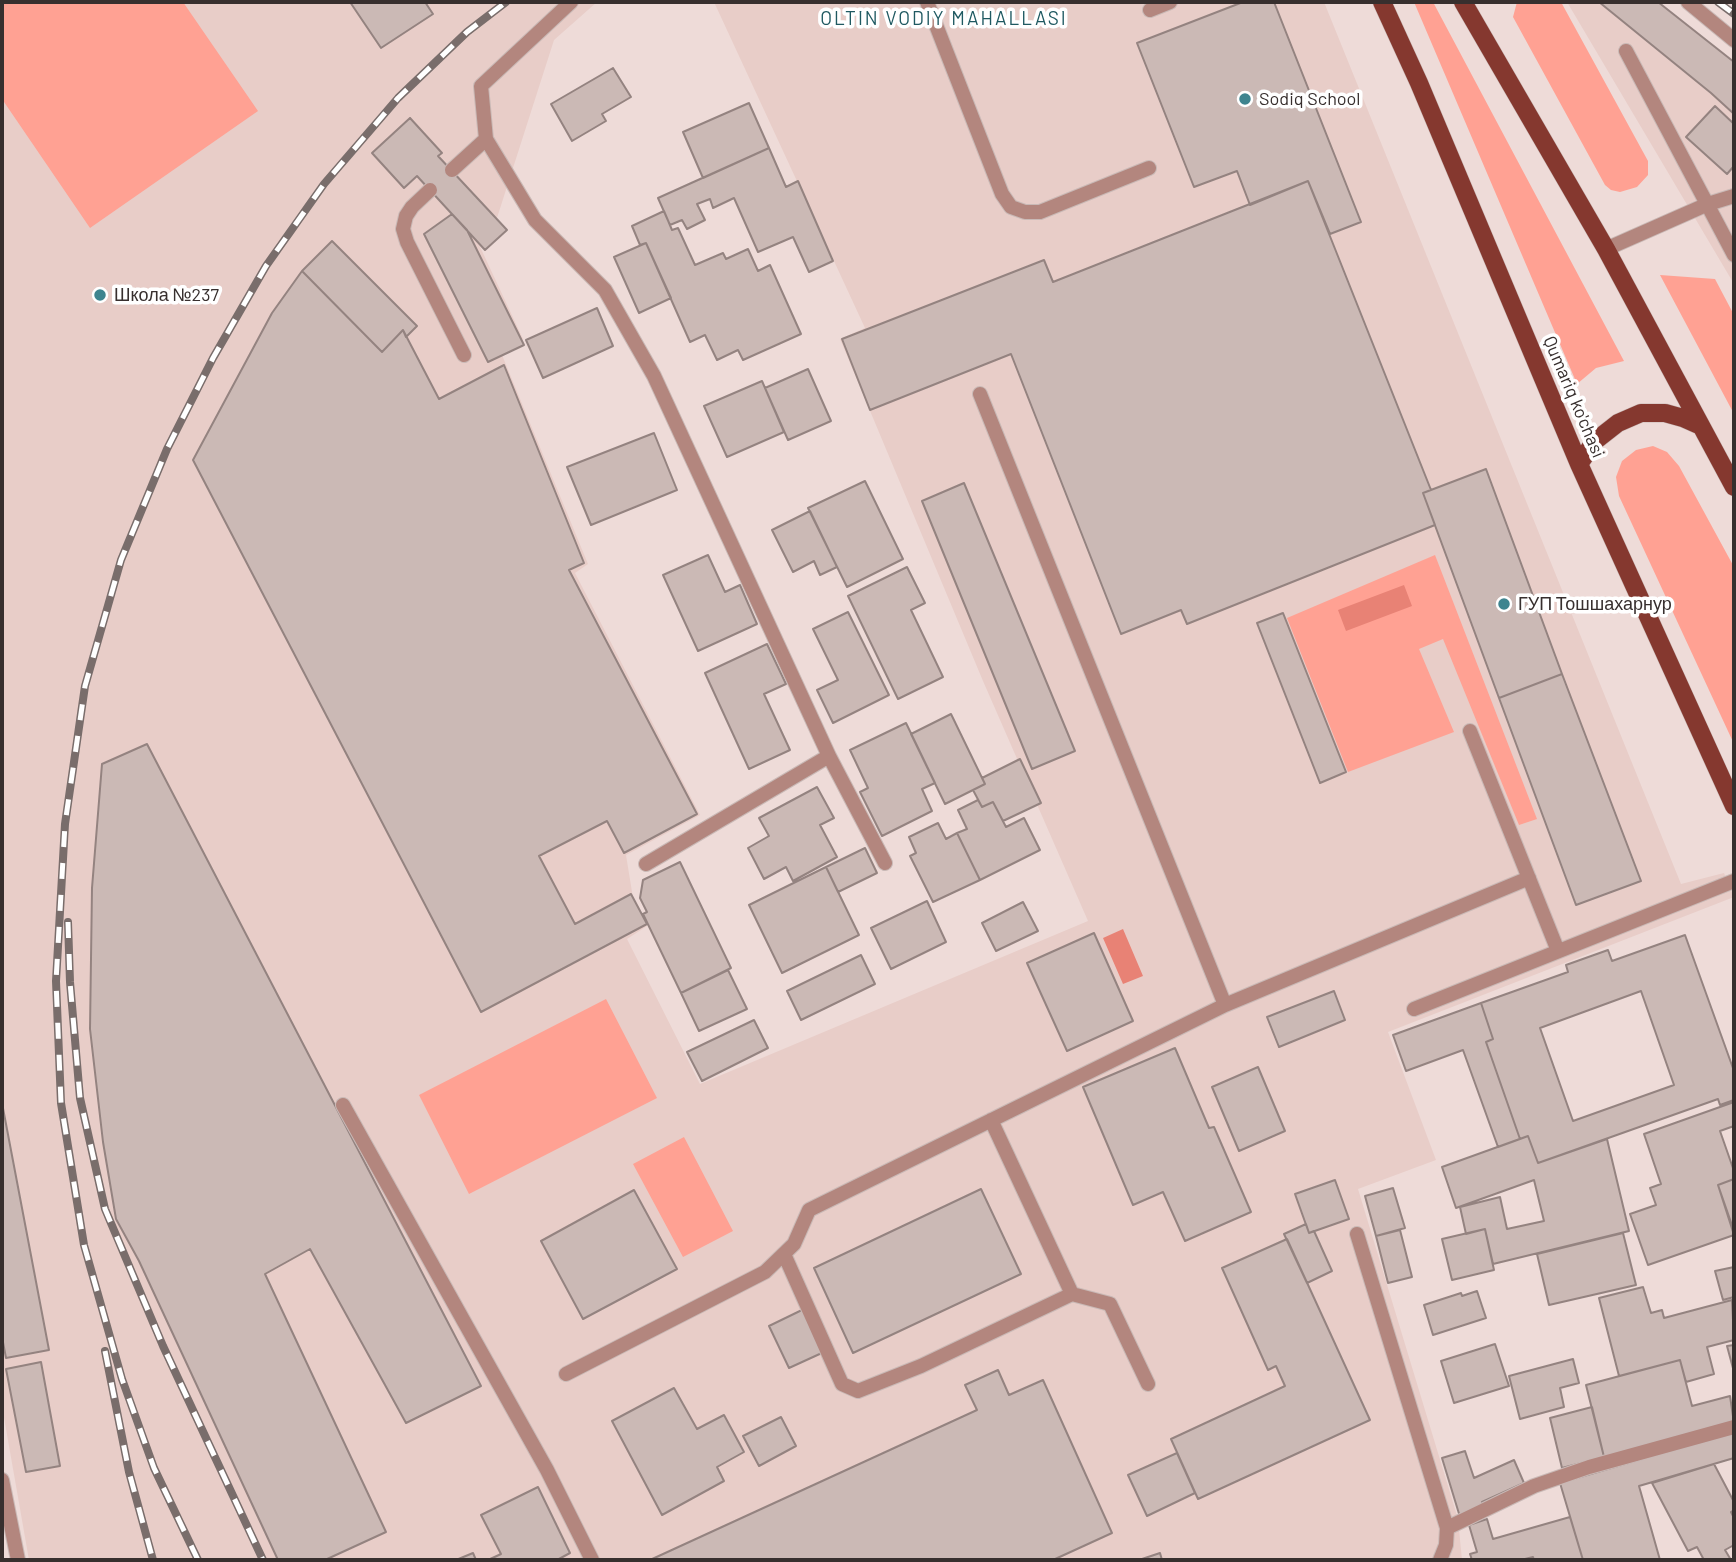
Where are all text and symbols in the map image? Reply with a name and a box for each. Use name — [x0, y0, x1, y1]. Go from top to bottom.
district label: OLTIN VODIY MAHALLASI — [823, 8, 1065, 30]
place label: Sodiq School — [1259, 88, 1360, 110]
marker: Sodiq School — [1237, 91, 1253, 107]
place label: Школа №237 — [114, 284, 219, 306]
marker: Школа №237 — [92, 287, 108, 303]
street label: Qumariq ko'chasi — [1539, 333, 1609, 461]
place label: ГУП Тошшахарнур — [1518, 593, 1672, 615]
marker: ГУП Тошшахарнур — [1496, 596, 1512, 612]

